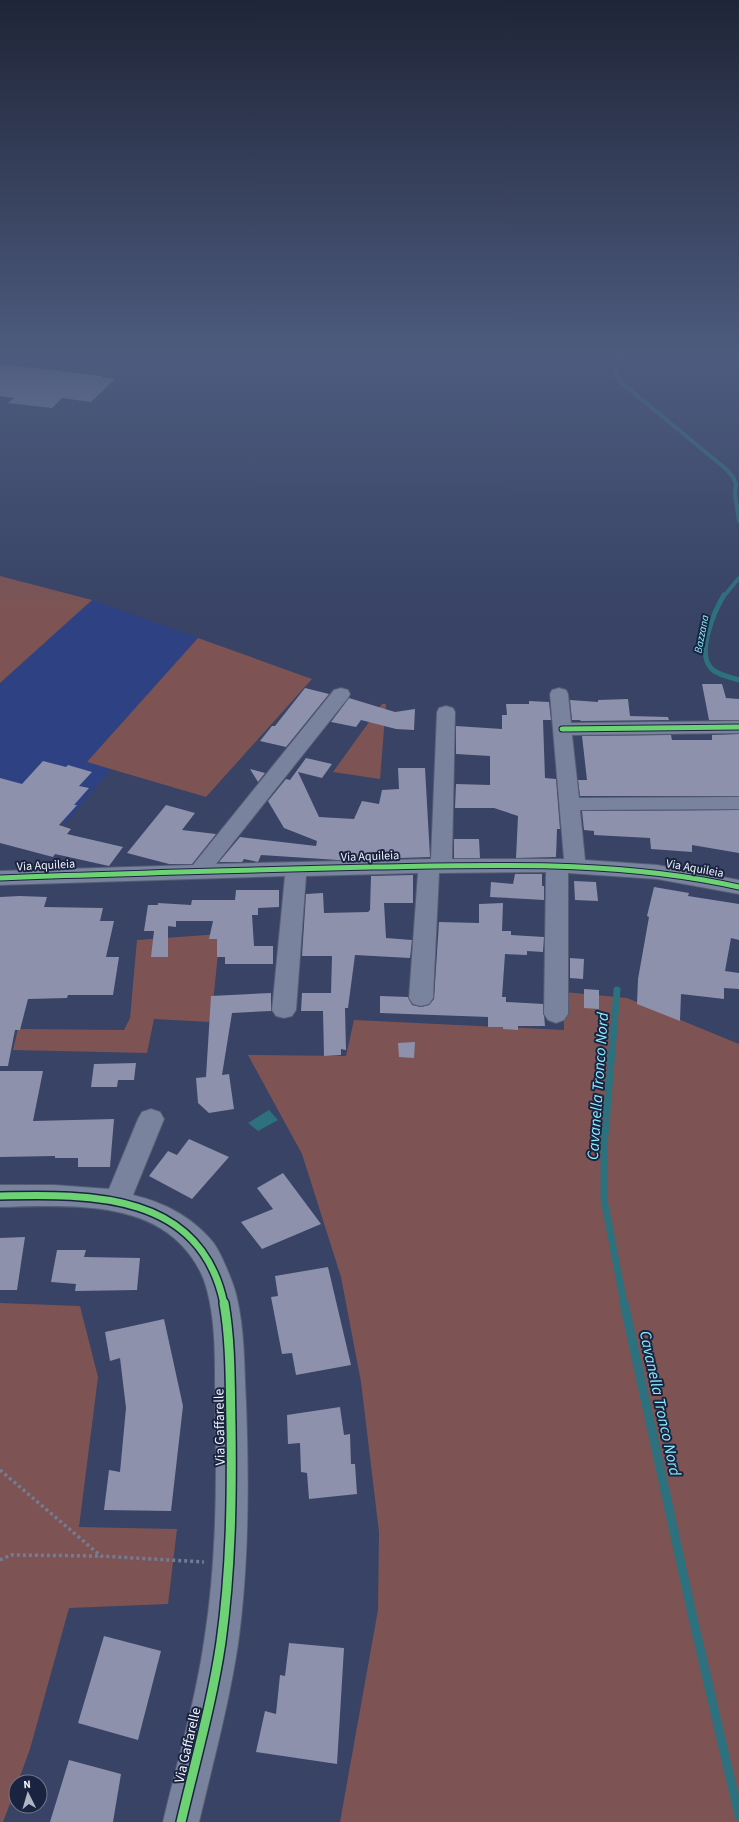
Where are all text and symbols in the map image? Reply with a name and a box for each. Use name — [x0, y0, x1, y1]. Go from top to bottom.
water label: Bazzana — [690, 614, 713, 654]
street label: Via Aquileia — [341, 847, 399, 866]
street label: Via Aquileia — [16, 855, 76, 876]
street label: Via Aquileia — [665, 855, 725, 882]
water label: Cavanella Tronco Nord — [582, 1011, 614, 1161]
water label: Cavanella Tronco Nord — [634, 1329, 686, 1478]
street label: Via Gaffarelle — [209, 1388, 231, 1466]
street label: Via Gaffarelle — [170, 1706, 206, 1785]
north arrow — [8, 1774, 48, 1814]
text: N — [23, 1777, 31, 1792]

